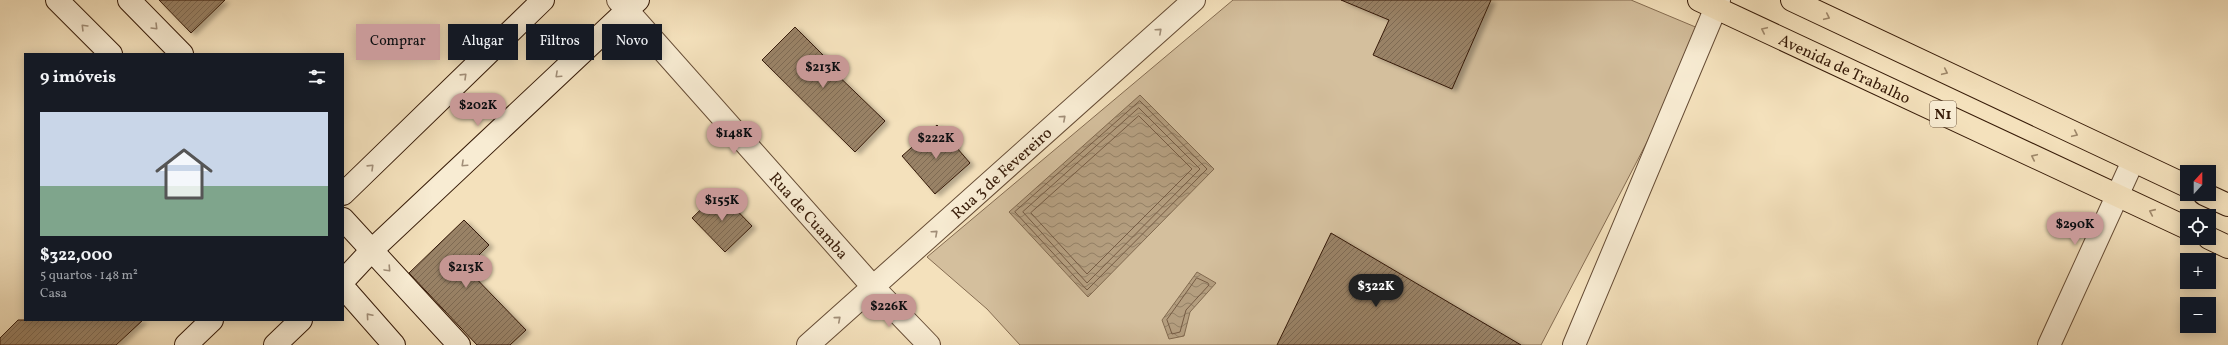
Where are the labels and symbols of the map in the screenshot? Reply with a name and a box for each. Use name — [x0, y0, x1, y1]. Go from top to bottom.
one-way arrow — [1823, 12, 1831, 20]
one-way arrow — [150, 22, 158, 30]
one-way arrow — [81, 24, 89, 32]
one-way arrow — [1761, 27, 1769, 35]
one-way arrow — [1155, 29, 1162, 36]
street label: Avenida de Trabalho — [1775, 30, 1914, 110]
pin: $213K — [795, 55, 851, 89]
one-way arrow — [1941, 67, 1948, 75]
one-way arrow — [556, 70, 563, 77]
one-way arrow — [460, 74, 467, 81]
pin: $202K — [450, 93, 506, 127]
road number: N1 — [1930, 101, 1956, 127]
one-way arrow — [1058, 115, 1066, 123]
pin: $148K — [706, 121, 762, 155]
street label: Rua 3 de Fevereiro — [947, 123, 1058, 225]
pin: $222K — [908, 126, 964, 160]
one-way arrow — [2071, 129, 2078, 137]
one-way arrow — [2030, 154, 2038, 162]
one-way arrow — [461, 159, 469, 167]
one-way arrow — [366, 164, 374, 171]
north arrow — [2180, 165, 2216, 201]
street label: Rua de Cuamba — [763, 168, 852, 265]
pin: $155K — [694, 188, 750, 222]
one-way arrow — [2148, 209, 2156, 217]
pin: $290K — [2047, 212, 2103, 246]
one-way arrow — [930, 230, 938, 238]
pin: $213K — [438, 255, 494, 289]
one-way arrow — [383, 264, 391, 272]
pin: $322K — [1348, 274, 1404, 308]
pin: $226K — [861, 294, 917, 328]
one-way arrow — [366, 313, 373, 321]
one-way arrow — [833, 317, 840, 324]

